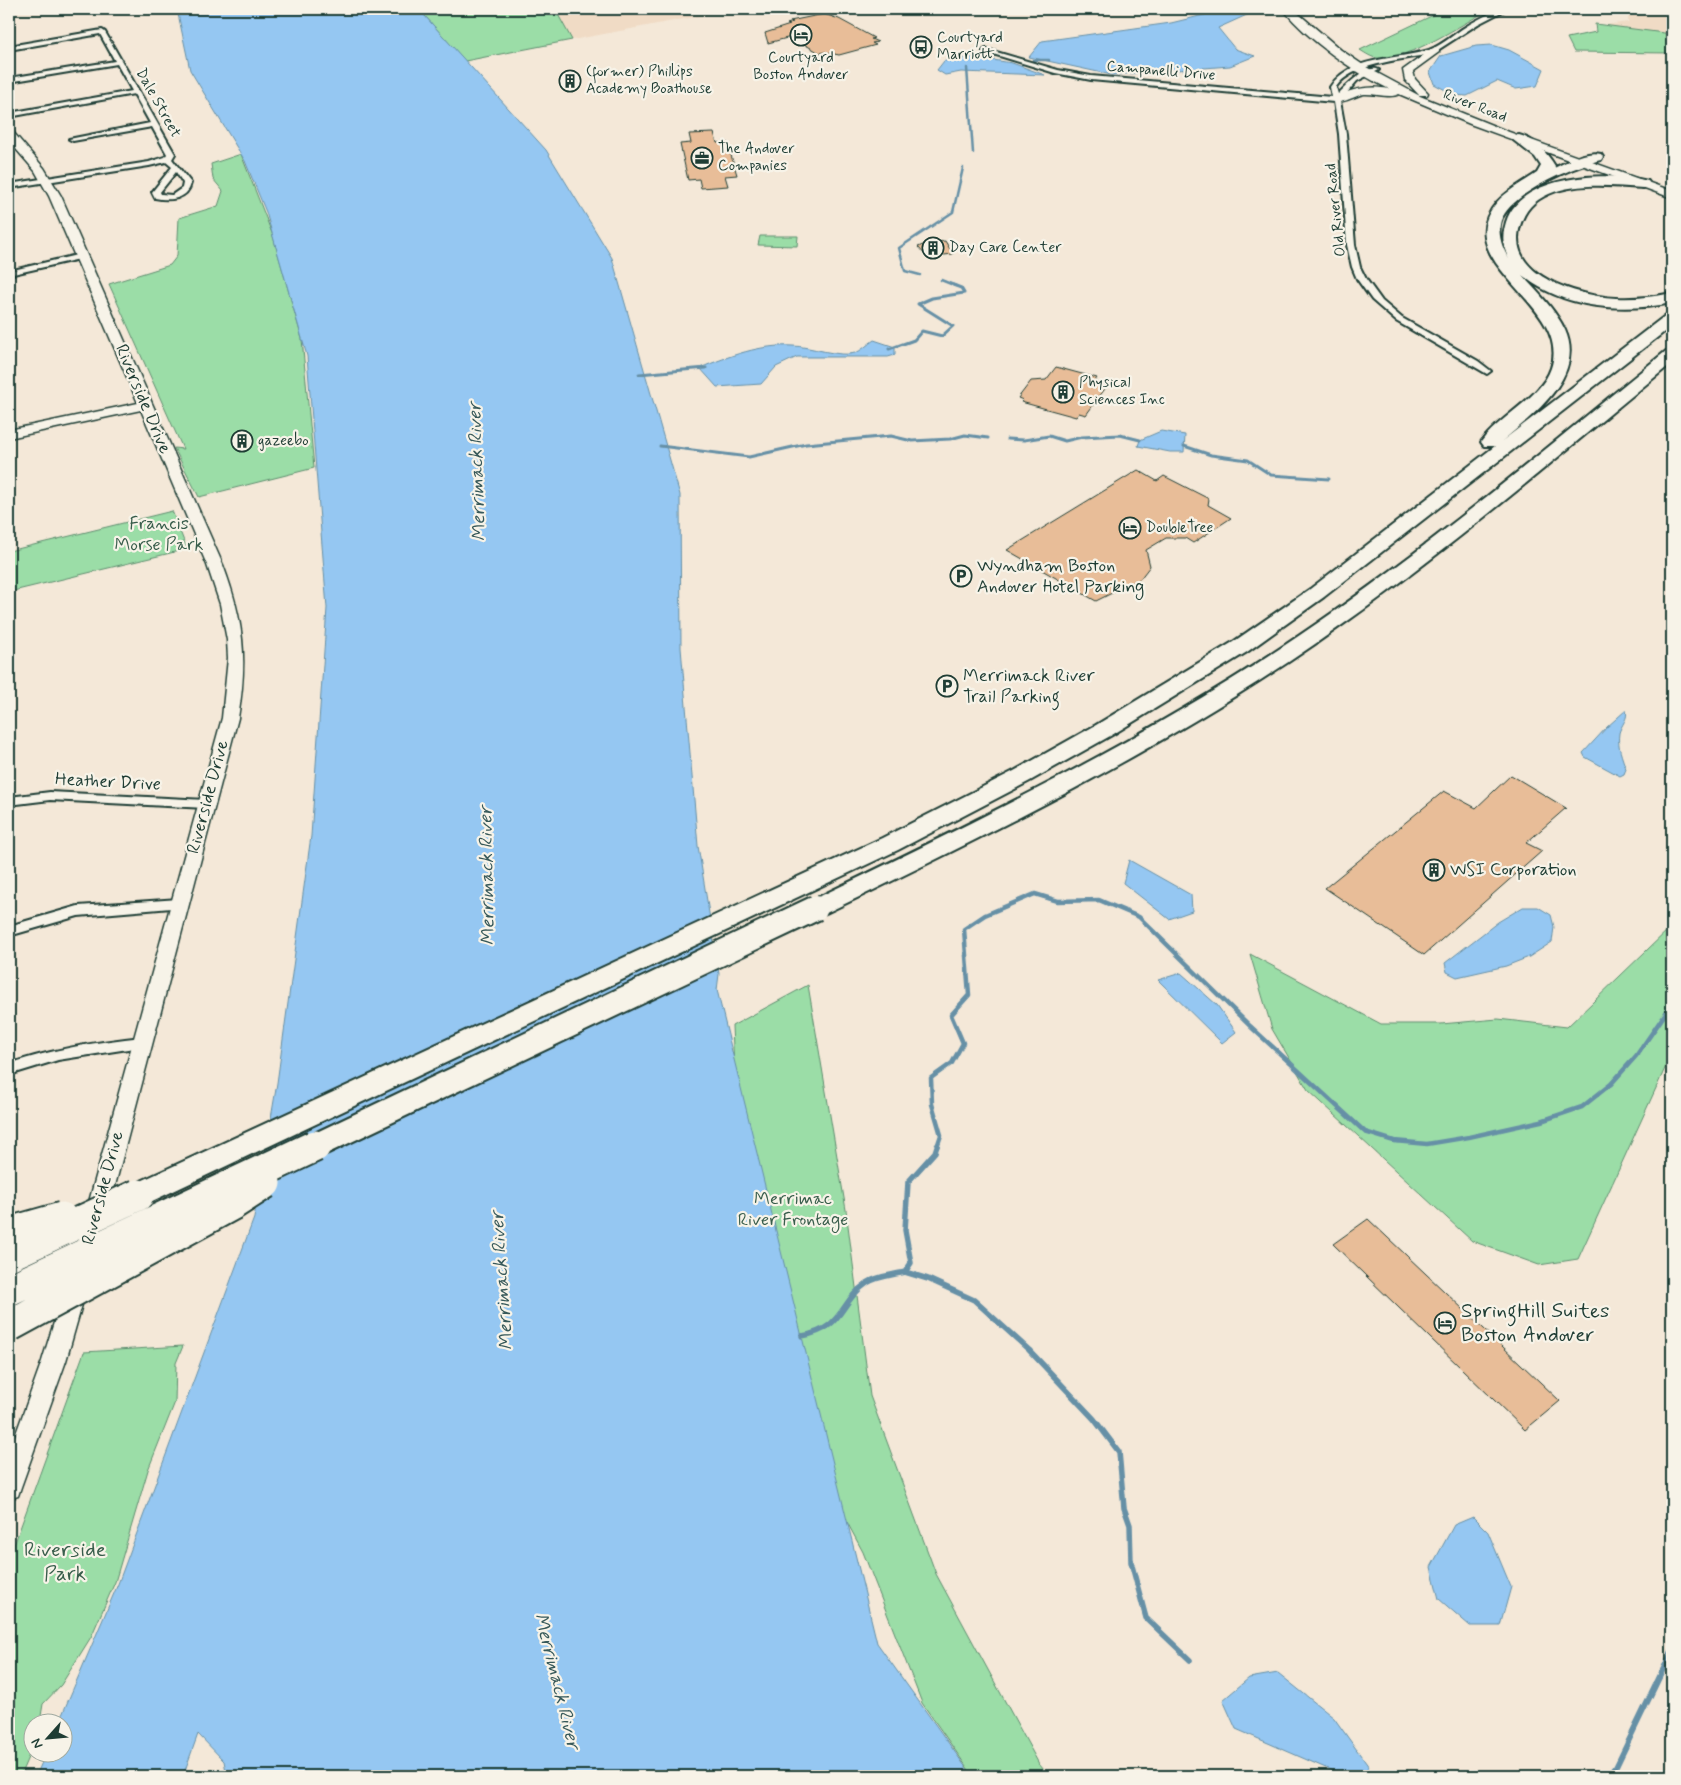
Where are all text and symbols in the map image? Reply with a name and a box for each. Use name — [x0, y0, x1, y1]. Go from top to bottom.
hotel icon: Courtyard Boston Andover — [789, 23, 813, 47]
place label: Courtyard Marriott — [937, 28, 1003, 65]
bus stop icon: Courtyard Marriott — [909, 35, 933, 59]
place label: Courtyard Boston Andover — [753, 48, 849, 85]
street label: Campanelli Drive — [1106, 56, 1217, 86]
place label: (former) Phillips Academy Boathouse — [586, 62, 712, 99]
street label: Dale Street — [131, 65, 185, 141]
building icon: (former) Phillips Academy Boathouse — [558, 69, 582, 93]
street label: River Road — [1440, 85, 1510, 127]
place label: The Andover Companies — [718, 139, 795, 176]
office icon: The Andover Companies — [690, 146, 714, 170]
street label: Old River Road — [1321, 162, 1351, 258]
building icon: Day Care Center — [921, 236, 945, 260]
place label: Day Care Center — [949, 238, 1062, 258]
street label: Riverside Drive — [109, 341, 177, 457]
place label: Physical Sciences Inc — [1079, 373, 1165, 410]
building icon: Physical Sciences Inc — [1051, 380, 1075, 404]
water label: Merrimack River — [462, 399, 492, 542]
building icon: gazeebo — [230, 429, 254, 453]
place label: gazeebo — [258, 431, 309, 451]
park label: Francis Morse Park — [115, 512, 204, 557]
hotel icon: DoubleTree — [1118, 516, 1142, 540]
place label: DoubleTree — [1146, 518, 1214, 538]
place label: Wyndham Boston Andover Hotel Parking — [977, 554, 1144, 600]
parking icon: Wyndham Boston Andover Hotel Parking — [949, 564, 973, 588]
place label: Merrimack River Trail Parking — [963, 664, 1095, 711]
parking icon: Merrimack River Trail Parking — [935, 674, 959, 698]
street label: Riverside Drive — [181, 737, 235, 857]
street label: Heather Drive — [54, 767, 162, 797]
water label: Merrimack River — [473, 803, 501, 946]
building icon: WSI Corporation — [1422, 858, 1446, 882]
place label: WSI Corporation — [1450, 858, 1577, 882]
street label: Riverside Drive — [76, 1128, 130, 1248]
park label: Merrimac River Frontage — [738, 1187, 848, 1233]
water label: Merrimack River — [484, 1208, 519, 1351]
place label: SpringHill Suites Boston Andover — [1461, 1297, 1609, 1349]
hotel icon: SpringHill Suites Boston Andover — [1433, 1311, 1457, 1335]
park label: Riverside Park — [24, 1536, 106, 1588]
water label: Merrimack River — [528, 1611, 587, 1755]
north arrow — [22, 1712, 72, 1762]
text: N — [27, 1735, 47, 1752]

